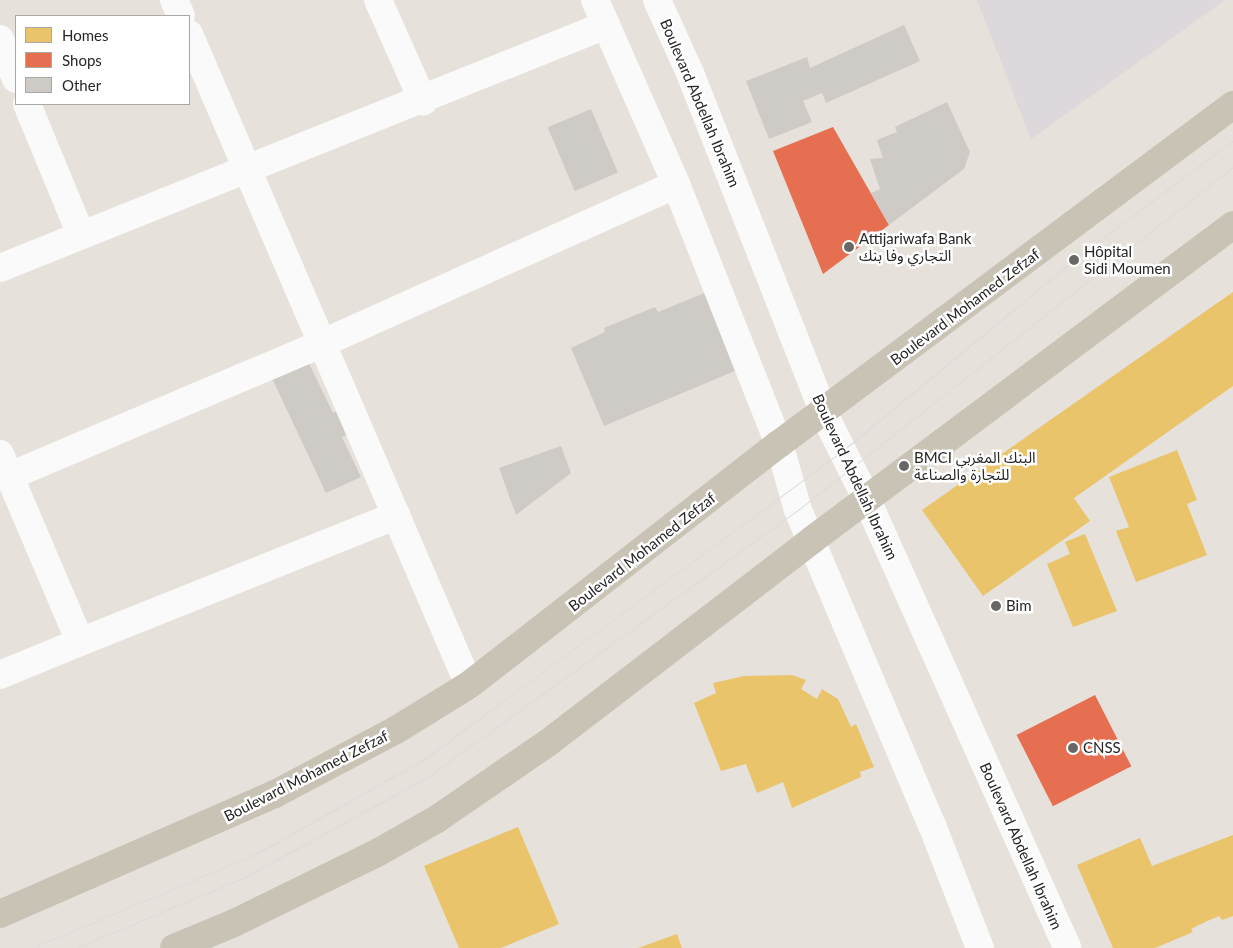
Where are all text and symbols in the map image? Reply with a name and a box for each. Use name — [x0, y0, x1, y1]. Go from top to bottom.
legend — [15, 15, 190, 105]
street label: Boulevard Abdellah Ibrahim — [656, 16, 744, 190]
text: Homes — [62, 26, 108, 44]
text: Shops — [62, 51, 102, 69]
text: Other — [62, 76, 101, 94]
place label: Attijariwafa Bank التجاري وفا بنك — [859, 229, 971, 264]
marker: Attijariwafa Bank التجاري وفا بنك — [843, 241, 855, 253]
place label: Hôpital Sidi Moumen — [1084, 242, 1171, 277]
street label: Boulevard Mohamed Zefzaf — [887, 245, 1043, 369]
marker: Hôpital Sidi Moumen — [1068, 254, 1080, 266]
street label: Boulevard Abdellah Ibrahim — [809, 391, 901, 563]
place label: BMCI البنك المغربي للتجارة والصناعة — [914, 448, 1036, 483]
marker: BMCI البنك المغربي للتجارة والصناعة — [898, 460, 910, 472]
street label: Boulevard Mohamed Zefzaf — [565, 489, 719, 615]
place label: Bim — [1006, 597, 1031, 615]
marker: Bim — [990, 600, 1002, 612]
street label: Boulevard Mohamed Zefzaf — [221, 727, 391, 825]
place label: CNSS — [1083, 739, 1121, 757]
marker: CNSS — [1067, 742, 1079, 754]
street label: Boulevard Abdellah Ibrahim — [976, 759, 1066, 933]

